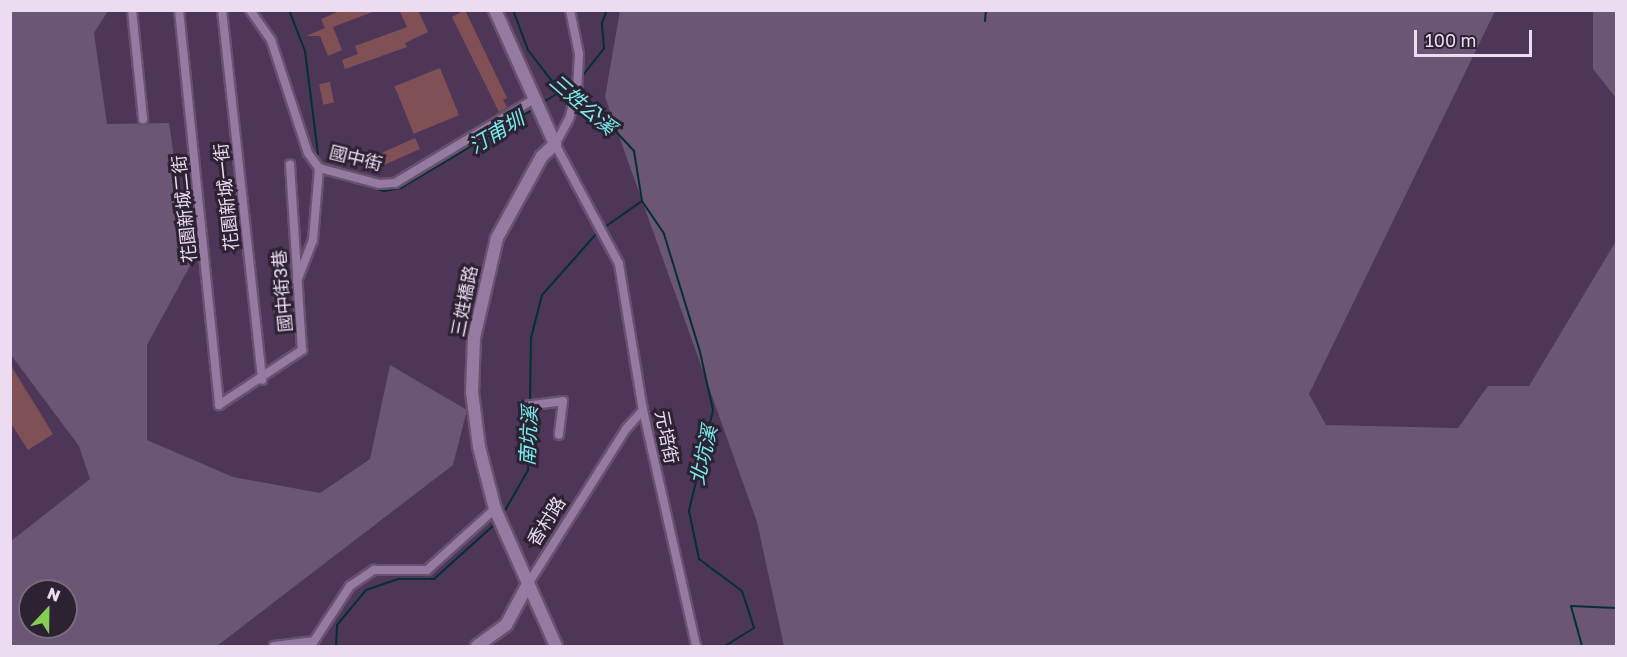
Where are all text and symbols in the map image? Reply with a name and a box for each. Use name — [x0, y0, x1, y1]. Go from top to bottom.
scale bar — [1417, 18, 1536, 56]
text: 100 m — [1425, 29, 1476, 51]
water label: 三姓公溪 — [545, 69, 621, 139]
water label: 汀甫圳 — [464, 106, 528, 158]
street label: 國中街 — [327, 141, 385, 175]
street label: 花園新城一街 — [210, 142, 242, 252]
street label: 花園新城二街 — [168, 154, 200, 264]
street label: 國中街3巷 — [268, 249, 296, 333]
street label: 三姓橋路 — [447, 264, 481, 338]
water label: 南坑溪 — [514, 405, 542, 467]
street label: 元培街 — [651, 408, 683, 466]
water label: 北坑溪 — [685, 423, 721, 487]
street label: 香村路 — [523, 492, 569, 550]
north arrow — [18, 579, 78, 639]
text: N — [45, 583, 63, 606]

